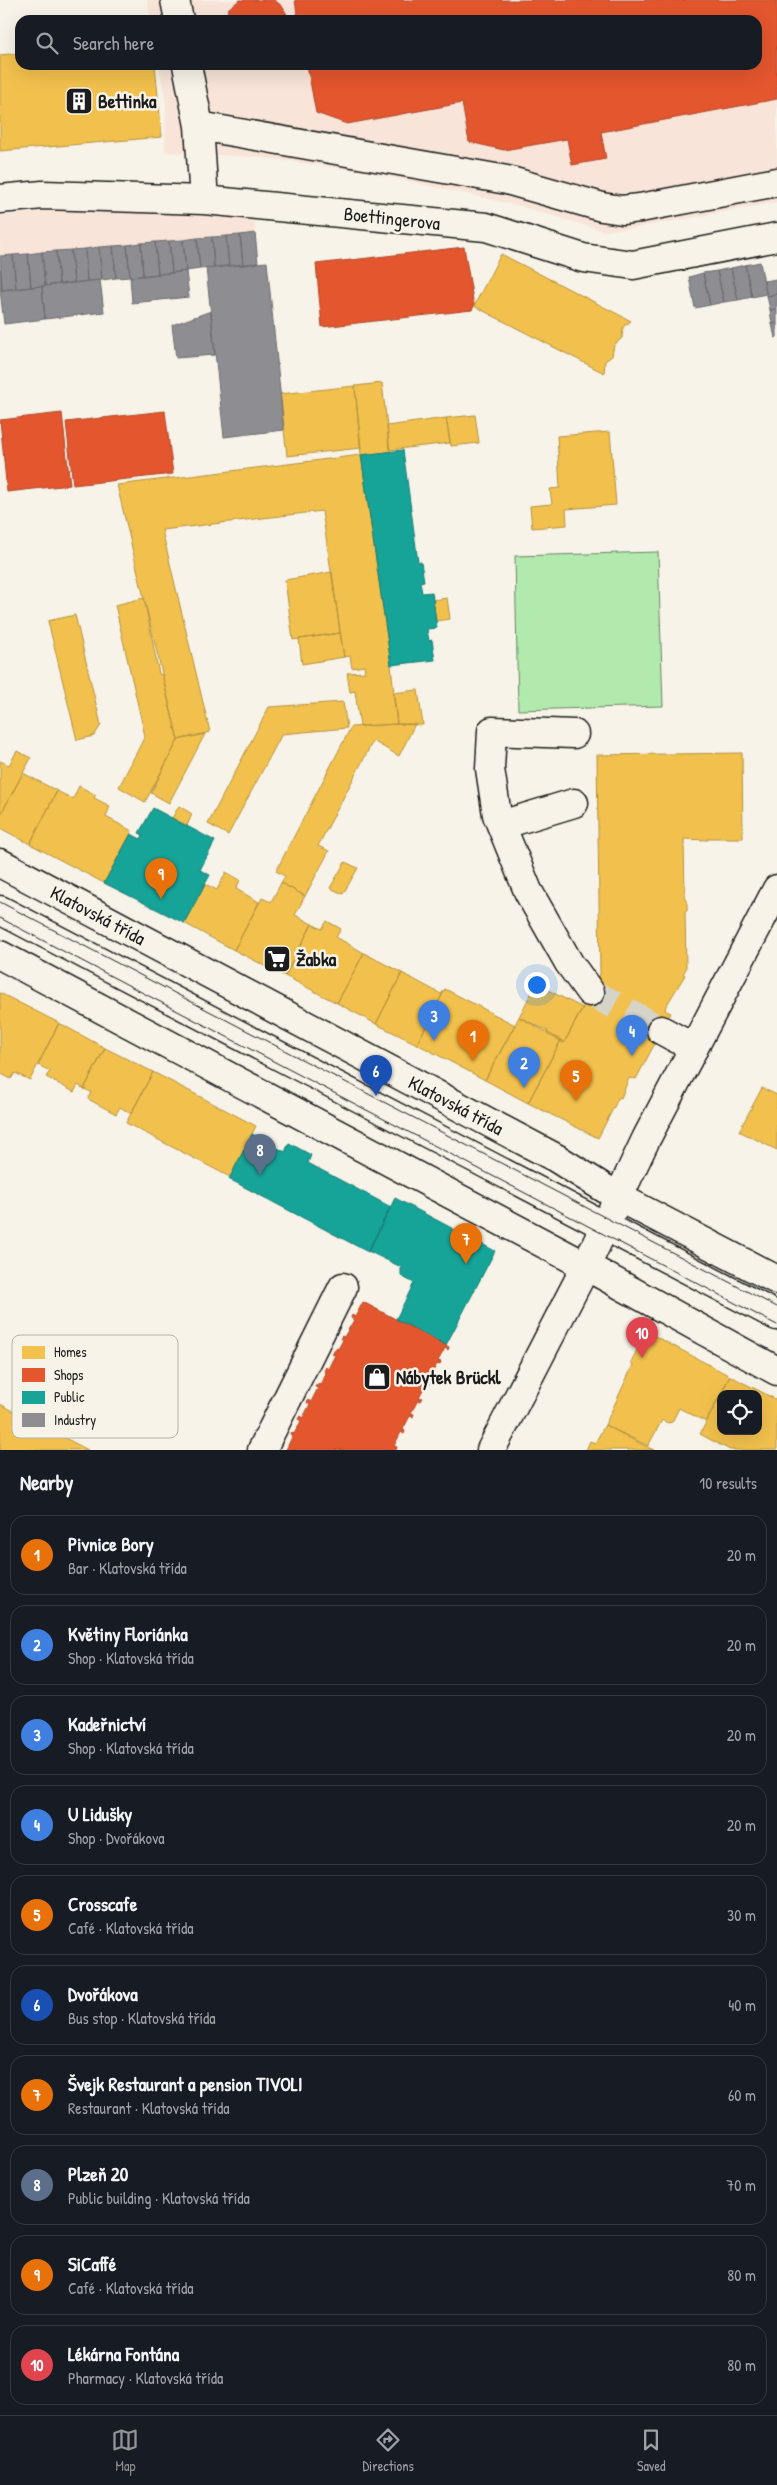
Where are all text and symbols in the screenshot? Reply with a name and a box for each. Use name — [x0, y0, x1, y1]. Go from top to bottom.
search box — [15, 15, 762, 70]
icon: search — [33, 29, 61, 57]
text: Search here — [73, 30, 154, 56]
building icon: Bettinka — [64, 86, 94, 116]
place label: Bettinka — [98, 88, 157, 114]
street label: Boettingerova — [343, 200, 442, 236]
pin: 9 — [145, 858, 177, 899]
street label: Klatovská třída — [46, 879, 151, 951]
supermarket icon: Žabka — [262, 944, 292, 974]
place label: Žabka — [296, 946, 337, 972]
your location — [524, 972, 550, 998]
pin: 3 — [418, 1000, 450, 1041]
pin: 4 — [616, 1015, 648, 1056]
pin: 1 — [457, 1020, 489, 1061]
pin: 2 — [508, 1047, 540, 1088]
pin: 6 — [360, 1055, 392, 1096]
pin: 5 — [560, 1060, 592, 1101]
street label: Klatovská třída — [404, 1069, 509, 1141]
pin: 8 — [244, 1134, 276, 1175]
pin: 7 — [450, 1223, 482, 1264]
pin: 10 — [626, 1317, 658, 1358]
legend — [12, 1335, 178, 1438]
text: Homes — [54, 1342, 87, 1361]
shop icon: Nábytek Brückl — [362, 1362, 392, 1392]
place label: Nábytek Brückl — [396, 1364, 502, 1391]
text: Shops — [54, 1365, 83, 1385]
text: Public — [54, 1387, 85, 1406]
map controls — [717, 1390, 762, 1435]
button: locate — [717, 1390, 762, 1435]
text: Industry — [54, 1410, 96, 1430]
text: Nearby — [20, 1468, 73, 1497]
text: 10 results — [699, 1472, 757, 1494]
text: Pivnice Bory — [68, 1531, 154, 1557]
text: 1 — [34, 1544, 40, 1566]
text: 20 m — [727, 1544, 756, 1566]
text: Bar · Klatovská třída — [68, 1557, 187, 1579]
text: Květiny Floriánka — [68, 1621, 188, 1647]
text: 2 — [33, 1634, 41, 1656]
text: 20 m — [727, 1634, 756, 1656]
text: Shop · Klatovská třída — [68, 1647, 194, 1669]
text: Kadeřnictví — [68, 1711, 146, 1737]
text: 3 — [33, 1724, 41, 1746]
text: 20 m — [727, 1724, 756, 1746]
text: Shop · Klatovská třída — [68, 1737, 194, 1759]
text: U Lidušky — [68, 1801, 132, 1827]
text: 4 — [34, 1814, 40, 1836]
text: 20 m — [727, 1814, 756, 1836]
text: Shop · Dvořákova — [68, 1827, 165, 1849]
text: Crosscafe — [68, 1891, 137, 1917]
text: 5 — [34, 1904, 40, 1926]
text: 30 m — [727, 1904, 756, 1926]
text: Café · Klatovská třída — [68, 1917, 193, 1939]
text: Dvořákova — [68, 1981, 138, 2007]
text: 6 — [34, 1994, 40, 2016]
text: 40 m — [728, 1994, 756, 2016]
text: Bus stop · Klatovská třída — [68, 2007, 216, 2029]
text: Švejk Restaurant a pension TIVOLI — [68, 2071, 302, 2097]
text: 7 — [33, 2084, 41, 2106]
text: 60 m — [728, 2084, 756, 2106]
text: Restaurant · Klatovská třída — [68, 2097, 229, 2119]
text: Plzeň 20 — [68, 2161, 128, 2187]
text: 8 — [34, 2174, 40, 2196]
text: 70 m — [726, 2174, 756, 2196]
text: Public building · Klatovská třída — [68, 2187, 250, 2209]
text: SiCaffé — [68, 2251, 116, 2277]
text: 9 — [34, 2264, 40, 2286]
text: 80 m — [727, 2264, 756, 2286]
text: Café · Klatovská třída — [68, 2277, 193, 2299]
text: Lékárna Fontána — [68, 2341, 179, 2367]
text: 10 — [31, 2354, 43, 2376]
text: 80 m — [727, 2354, 756, 2376]
text: Pharmacy · Klatovská třída — [68, 2367, 223, 2389]
tab: Map — [111, 2426, 139, 2475]
tab: Directions — [362, 2426, 414, 2475]
tab: Saved — [637, 2426, 666, 2475]

